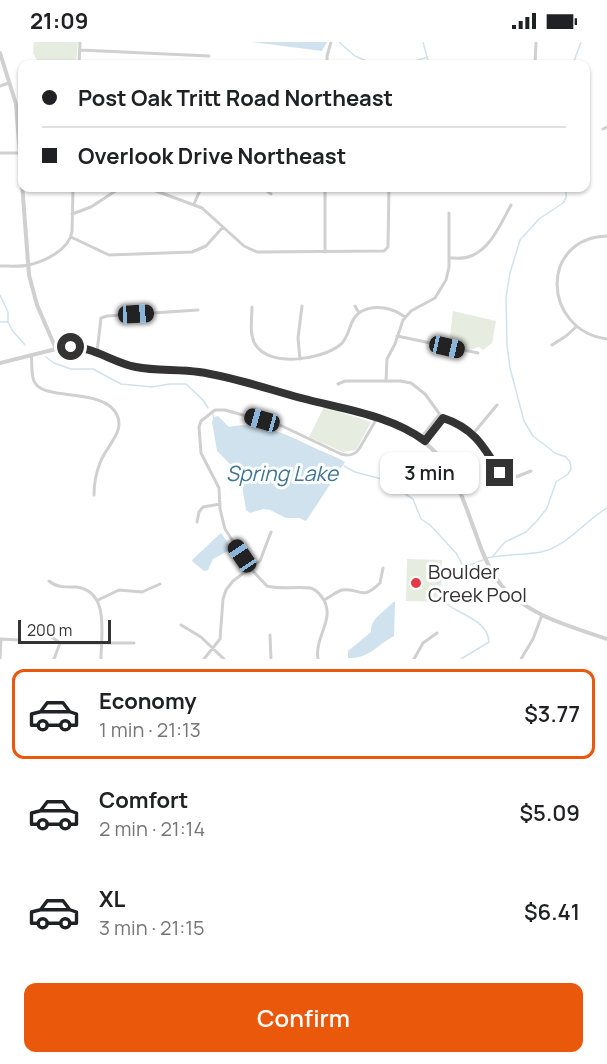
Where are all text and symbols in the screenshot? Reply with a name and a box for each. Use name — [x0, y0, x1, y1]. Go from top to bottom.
text: 21:09 — [30, 6, 88, 36]
text: Post Oak Tritt Road Northeast — [78, 83, 393, 113]
text: Overlook Drive Northeast — [78, 141, 346, 171]
car — [118, 304, 154, 324]
route start — [57, 333, 84, 360]
car — [427, 334, 467, 360]
car — [242, 406, 282, 434]
callout: 3 min — [380, 452, 479, 494]
water label: Spring Lake — [226, 459, 340, 487]
text: 3 min — [404, 459, 455, 486]
route end — [486, 459, 513, 486]
car — [224, 536, 260, 576]
place label: Boulder Creek Pool — [428, 558, 527, 608]
marker: Boulder Creek Pool — [409, 576, 423, 590]
scale bar — [18, 617, 111, 644]
text: 200 m — [27, 619, 72, 641]
text: Economy — [99, 686, 197, 716]
icon: car — [27, 687, 81, 741]
text: $3.77 — [524, 699, 580, 729]
text: 1 min · 21:13 — [99, 716, 201, 743]
text: Comfort — [99, 785, 188, 815]
icon: car — [27, 786, 81, 840]
text: $5.09 — [520, 798, 580, 828]
text: 2 min · 21:14 — [99, 815, 205, 842]
text: XL — [99, 884, 125, 914]
icon: car — [27, 885, 81, 939]
text: $6.41 — [524, 897, 580, 927]
text: 3 min · 21:15 — [99, 914, 205, 941]
button: Confirm — [24, 983, 583, 1052]

